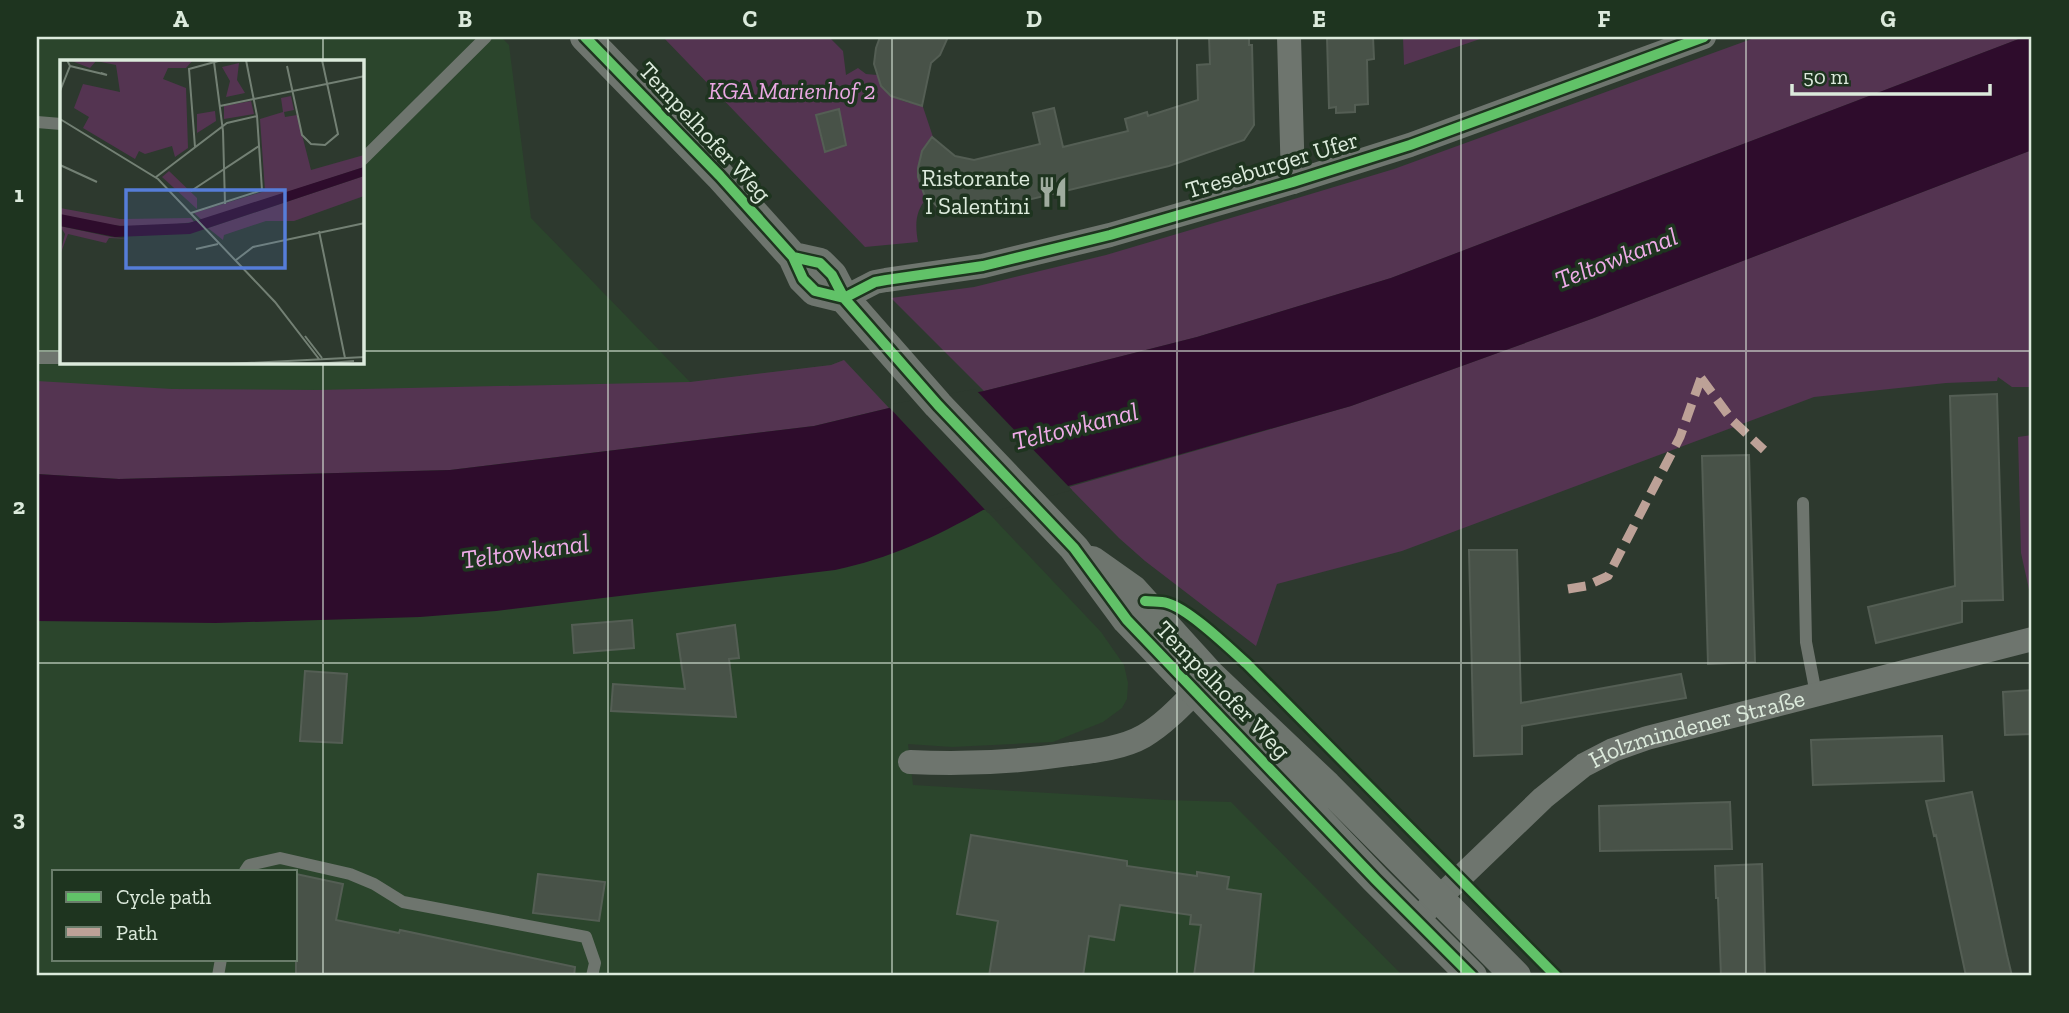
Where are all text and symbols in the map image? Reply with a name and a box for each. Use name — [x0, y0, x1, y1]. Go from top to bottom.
text: A — [173, 5, 189, 33]
text: B — [458, 5, 472, 33]
text: C — [743, 5, 757, 33]
text: D — [1026, 5, 1042, 33]
text: E — [1312, 5, 1326, 33]
text: F — [1597, 5, 1611, 33]
text: G — [1880, 5, 1896, 33]
scale bar — [1792, 52, 1990, 96]
street label: Tempelhofer Weg — [633, 56, 778, 208]
inset map — [60, 60, 364, 364]
text: 50 m — [1803, 64, 1849, 89]
park label: KGA Marienhof 2 — [708, 76, 876, 105]
street label: Treseburger Ufer — [1182, 124, 1362, 205]
place label: Ristorante I Salentini — [921, 163, 1030, 220]
restaurant icon: Ristorante I Salentini — [1036, 175, 1070, 209]
text: 1 — [14, 180, 24, 208]
water label: Teltowkanal — [1550, 220, 1682, 296]
water label: Teltowkanal — [1009, 395, 1141, 457]
text: 2 — [13, 492, 25, 520]
water label: Teltowkanal — [459, 526, 591, 576]
street label: Tempelhofer Weg — [1150, 615, 1297, 765]
street label: Holzmindener Straße — [1584, 683, 1808, 774]
text: 3 — [13, 804, 25, 832]
legend — [52, 870, 298, 960]
text: Cycle path — [116, 884, 211, 909]
text: Path — [116, 920, 158, 945]

